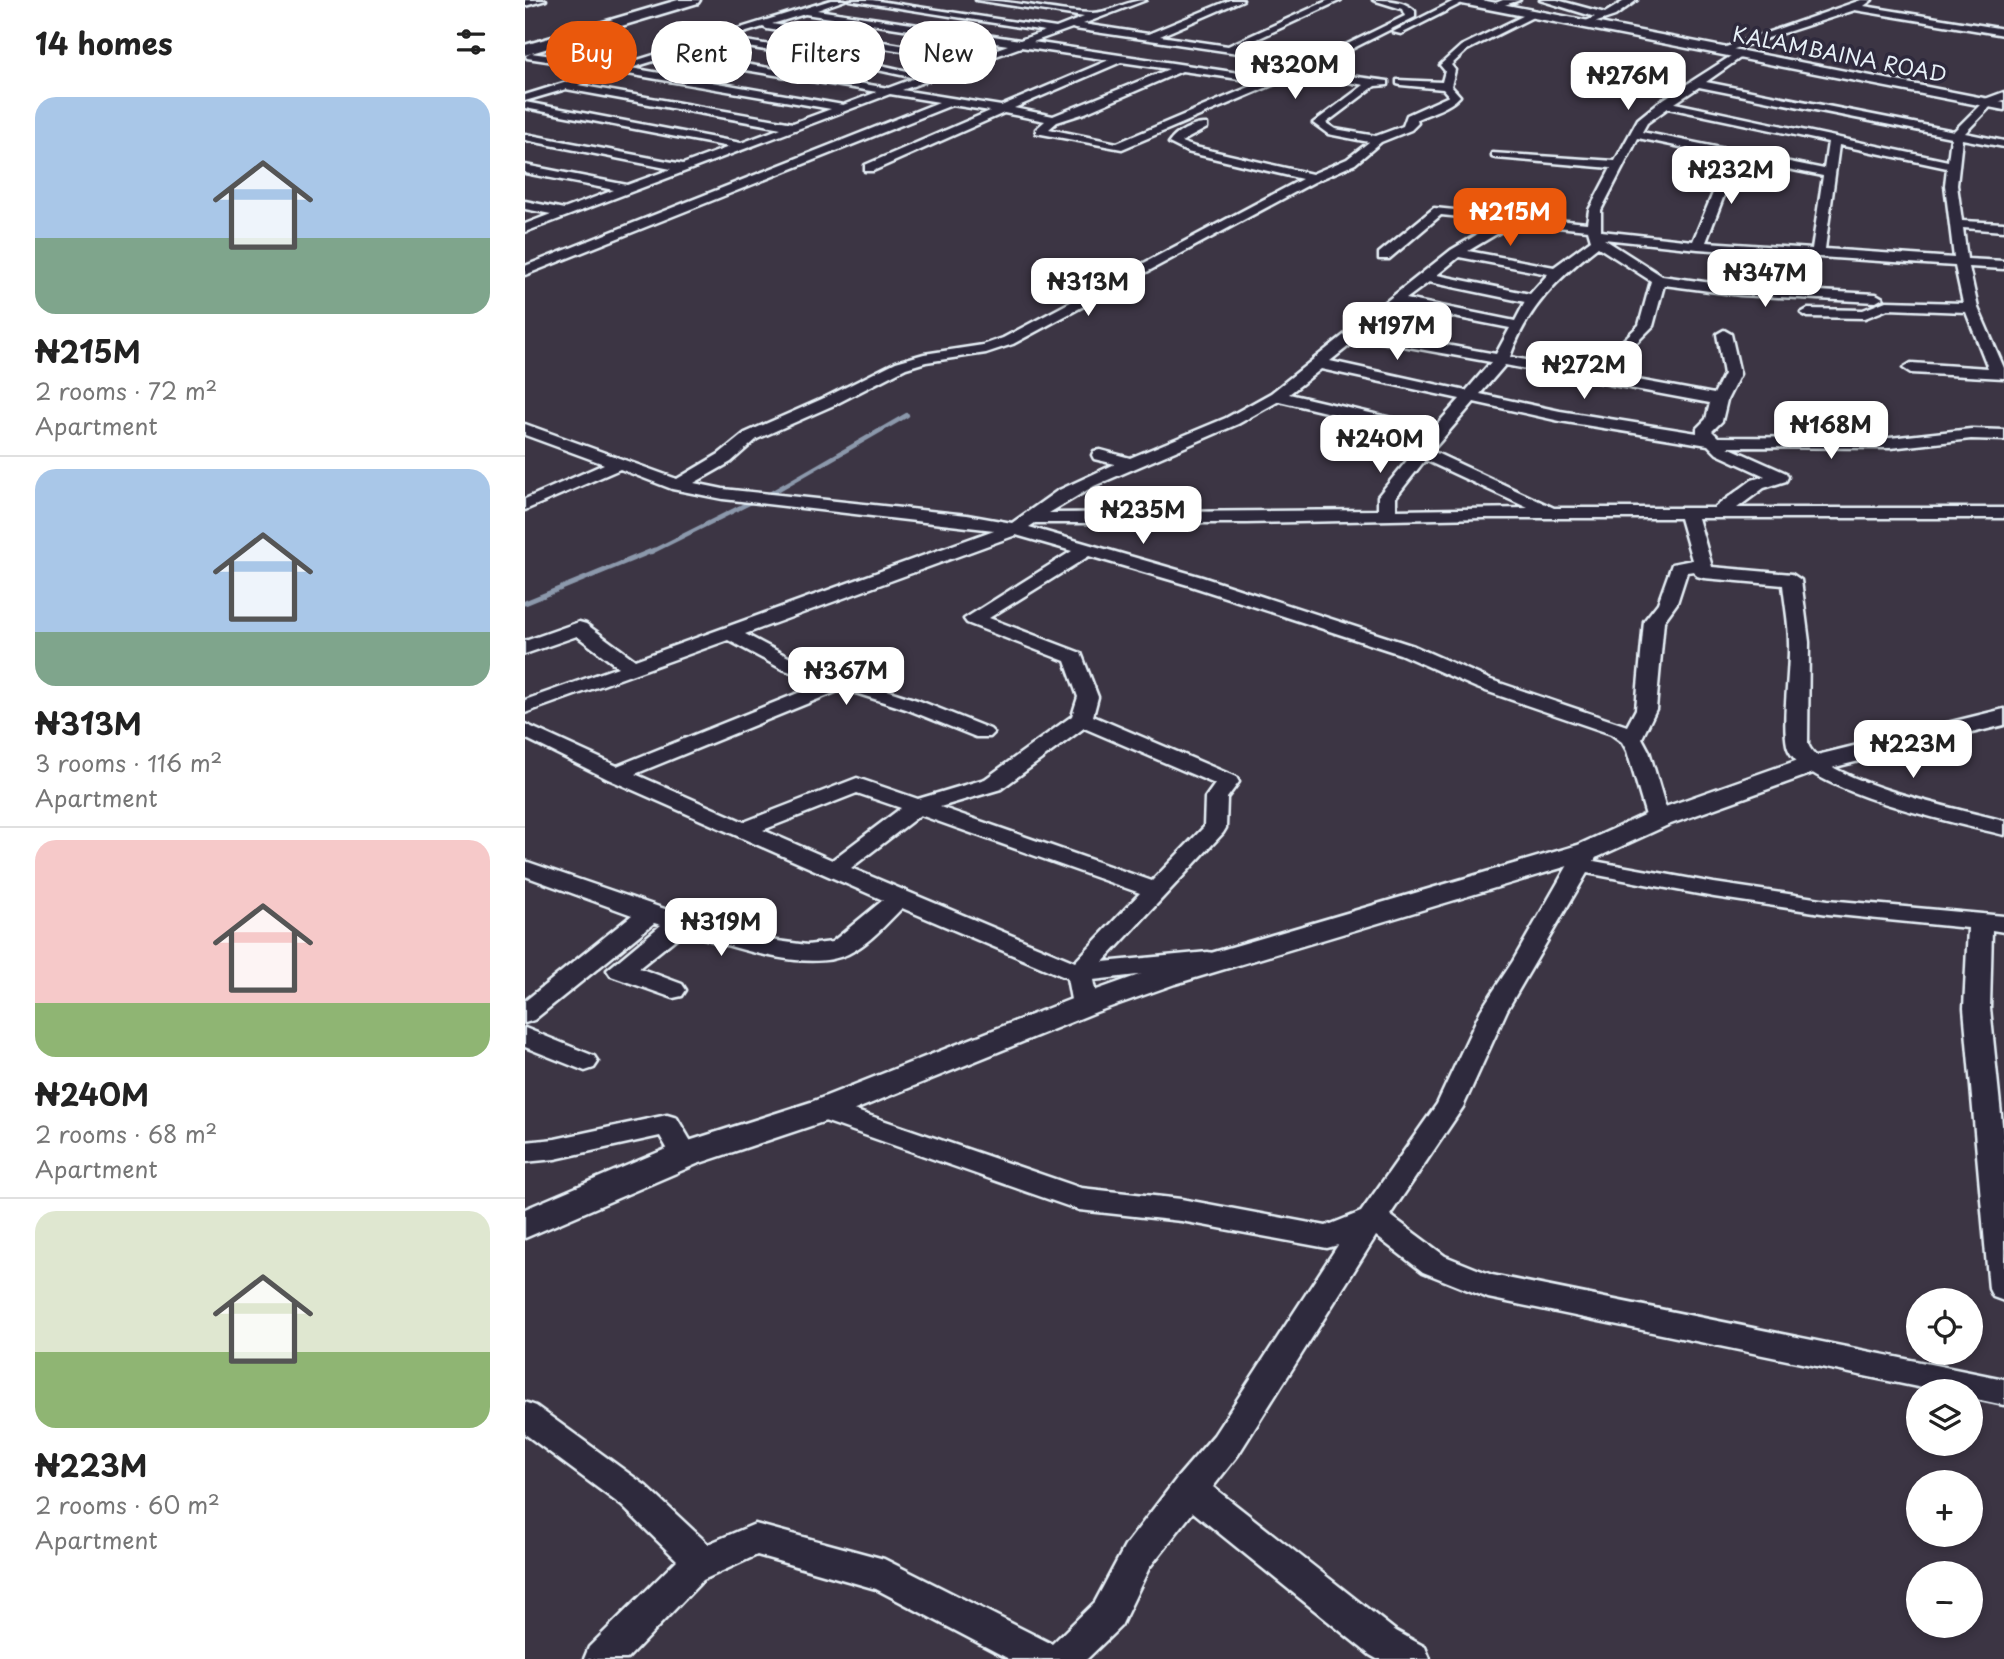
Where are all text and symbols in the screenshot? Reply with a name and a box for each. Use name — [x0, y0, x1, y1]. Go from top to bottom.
street label: KALAMBAINA ROAD — [1730, 17, 1950, 89]
text: 14 homes — [35, 20, 173, 65]
chip: Buy — [546, 21, 637, 84]
chip: Rent — [651, 21, 752, 84]
chip: Filters — [766, 21, 885, 84]
chip: New — [899, 21, 997, 84]
icon: filters — [452, 23, 490, 61]
pin: ₦320M — [1246, 42, 1344, 101]
text: ₦320M — [1251, 46, 1339, 81]
pin: ₦276M — [1579, 52, 1677, 112]
text: ₦276M — [1587, 57, 1669, 92]
icon: home — [200, 142, 326, 268]
pin: ₦232M — [1682, 146, 1780, 206]
text: ₦232M — [1688, 151, 1774, 186]
pin: ₦215M — [1461, 188, 1559, 248]
text: ₦215M — [1469, 193, 1551, 228]
pin: ₦347M — [1716, 250, 1814, 309]
text: ₦347M — [1723, 254, 1807, 289]
pin: ₦313M — [1039, 258, 1137, 318]
text: ₦313M — [1047, 263, 1129, 298]
pin: ₦197M — [1348, 302, 1446, 362]
text: ₦197M — [1359, 307, 1435, 342]
text: ₦215M — [35, 328, 141, 373]
pin: ₦272M — [1535, 342, 1633, 401]
text: ₦272M — [1542, 346, 1626, 381]
text: 2 rooms · 72 m² — [35, 373, 217, 408]
pin: ₦168M — [1782, 402, 1880, 461]
text: ₦168M — [1790, 406, 1872, 441]
text: Apartment — [35, 408, 158, 443]
pin: ₦240M — [1331, 416, 1429, 475]
text: ₦240M — [1336, 420, 1424, 455]
pin: ₦235M — [1094, 486, 1192, 546]
text: ₦235M — [1101, 491, 1185, 526]
icon: home — [200, 514, 326, 640]
pin: ₦367M — [797, 648, 895, 707]
text: ₦367M — [804, 652, 888, 687]
text: ₦313M — [35, 700, 142, 745]
pin: ₦223M — [1864, 720, 1962, 780]
text: ₦223M — [1870, 725, 1956, 760]
text: 3 rooms · 116 m² — [35, 745, 222, 780]
text: Apartment — [35, 780, 158, 815]
icon: home — [200, 885, 326, 1011]
pin: ₦319M — [672, 898, 770, 958]
text: ₦319M — [681, 903, 761, 938]
text: ₦240M — [35, 1071, 149, 1116]
text: 2 rooms · 68 m² — [35, 1116, 217, 1151]
text: Apartment — [35, 1151, 158, 1186]
icon: home — [200, 1256, 326, 1382]
map controls — [1906, 1288, 1983, 1638]
button: locate — [1906, 1288, 1983, 1365]
button: layers — [1906, 1379, 1983, 1456]
text: ₦223M — [35, 1442, 147, 1487]
button: + — [1906, 1470, 1983, 1547]
text: 2 rooms · 60 m² — [35, 1487, 220, 1522]
text: Apartment — [35, 1522, 158, 1557]
button: − — [1906, 1561, 1983, 1638]

